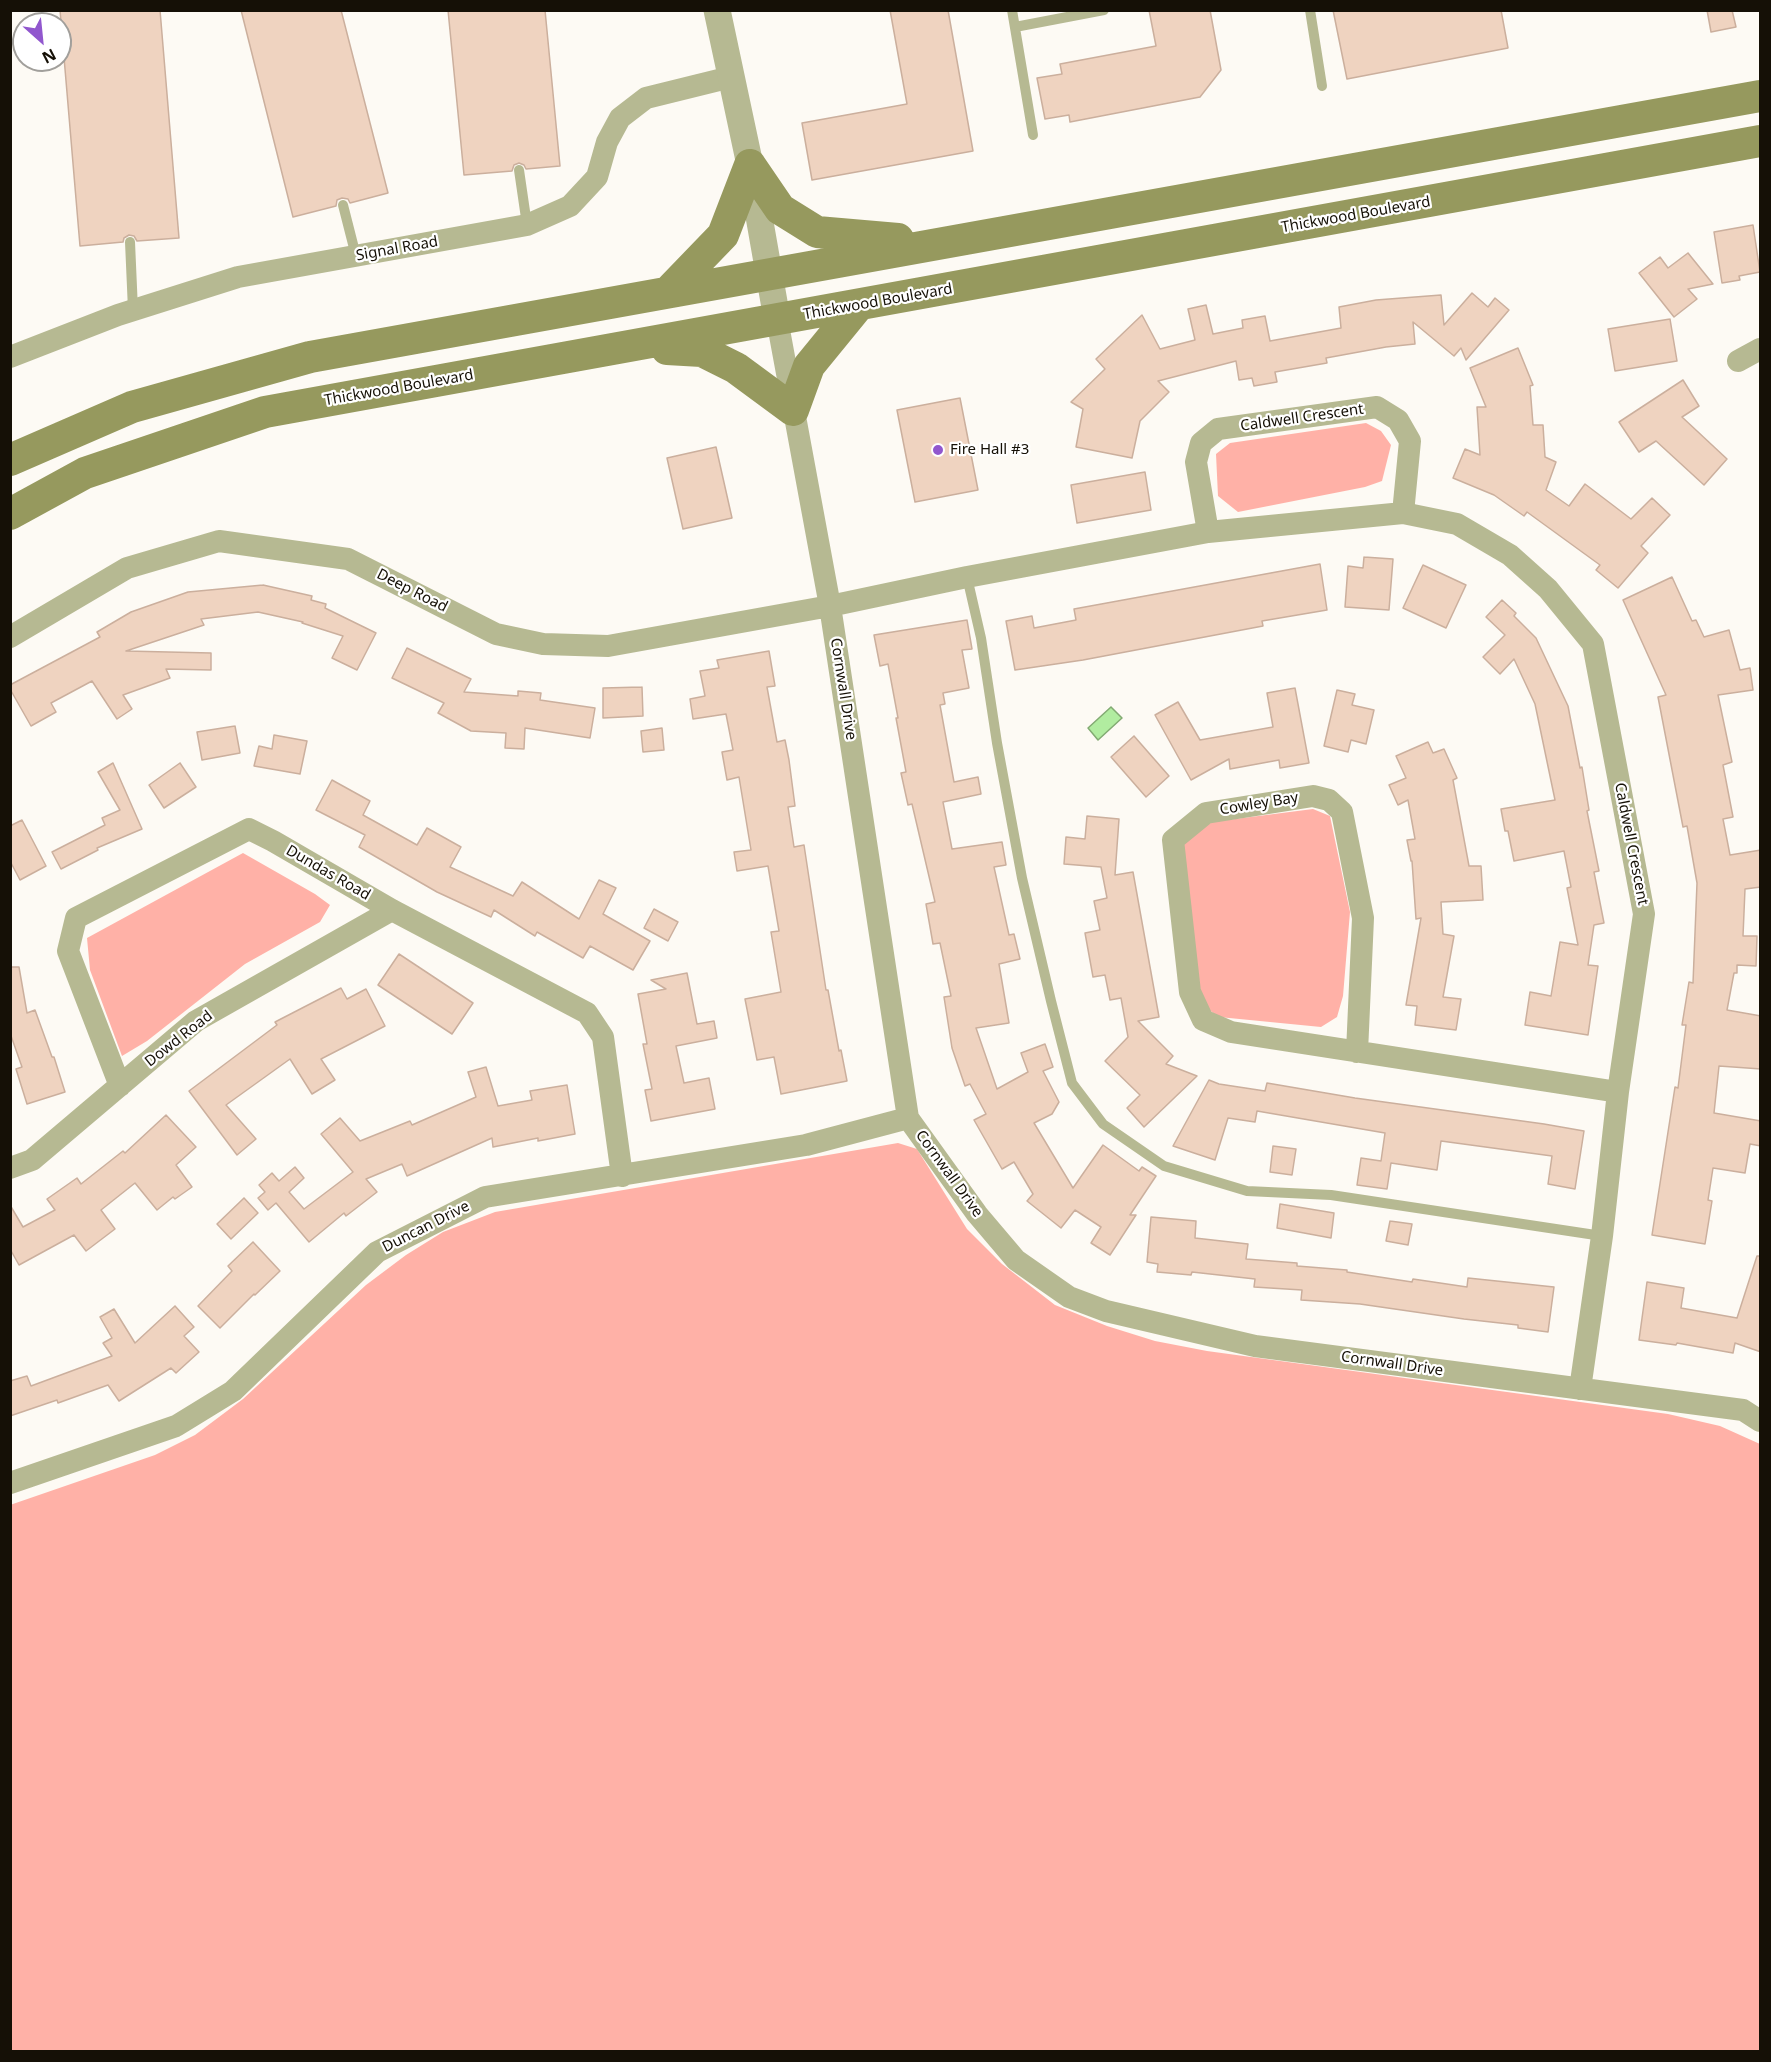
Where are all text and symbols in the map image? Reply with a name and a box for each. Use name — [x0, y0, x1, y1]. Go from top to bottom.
north arrow — [12, 12, 72, 72]
text: N — [38, 43, 60, 69]
street label: Thickwood Boulevard — [1280, 193, 1432, 237]
street label: Signal Road — [355, 233, 439, 265]
street label: Thickwood Boulevard — [802, 280, 954, 324]
street label: Thickwood Boulevard — [323, 366, 475, 410]
street label: Caldwell Crescent — [1239, 400, 1365, 436]
place label: Fire Hall #3 — [950, 441, 1029, 459]
marker: Fire Hall #3 — [931, 443, 945, 457]
street label: Deep Road — [374, 565, 450, 617]
street label: Cornwall Drive — [826, 637, 860, 741]
street label: Caldwell Crescent — [1610, 781, 1652, 907]
street label: Cowley Bay — [1218, 789, 1300, 819]
street label: Dundas Road — [283, 842, 373, 904]
street label: Dowd Road — [142, 1007, 216, 1071]
street label: Cornwall Drive — [911, 1127, 987, 1221]
street label: Duncan Drive — [379, 1197, 473, 1257]
street label: Cornwall Drive — [1340, 1348, 1444, 1380]

